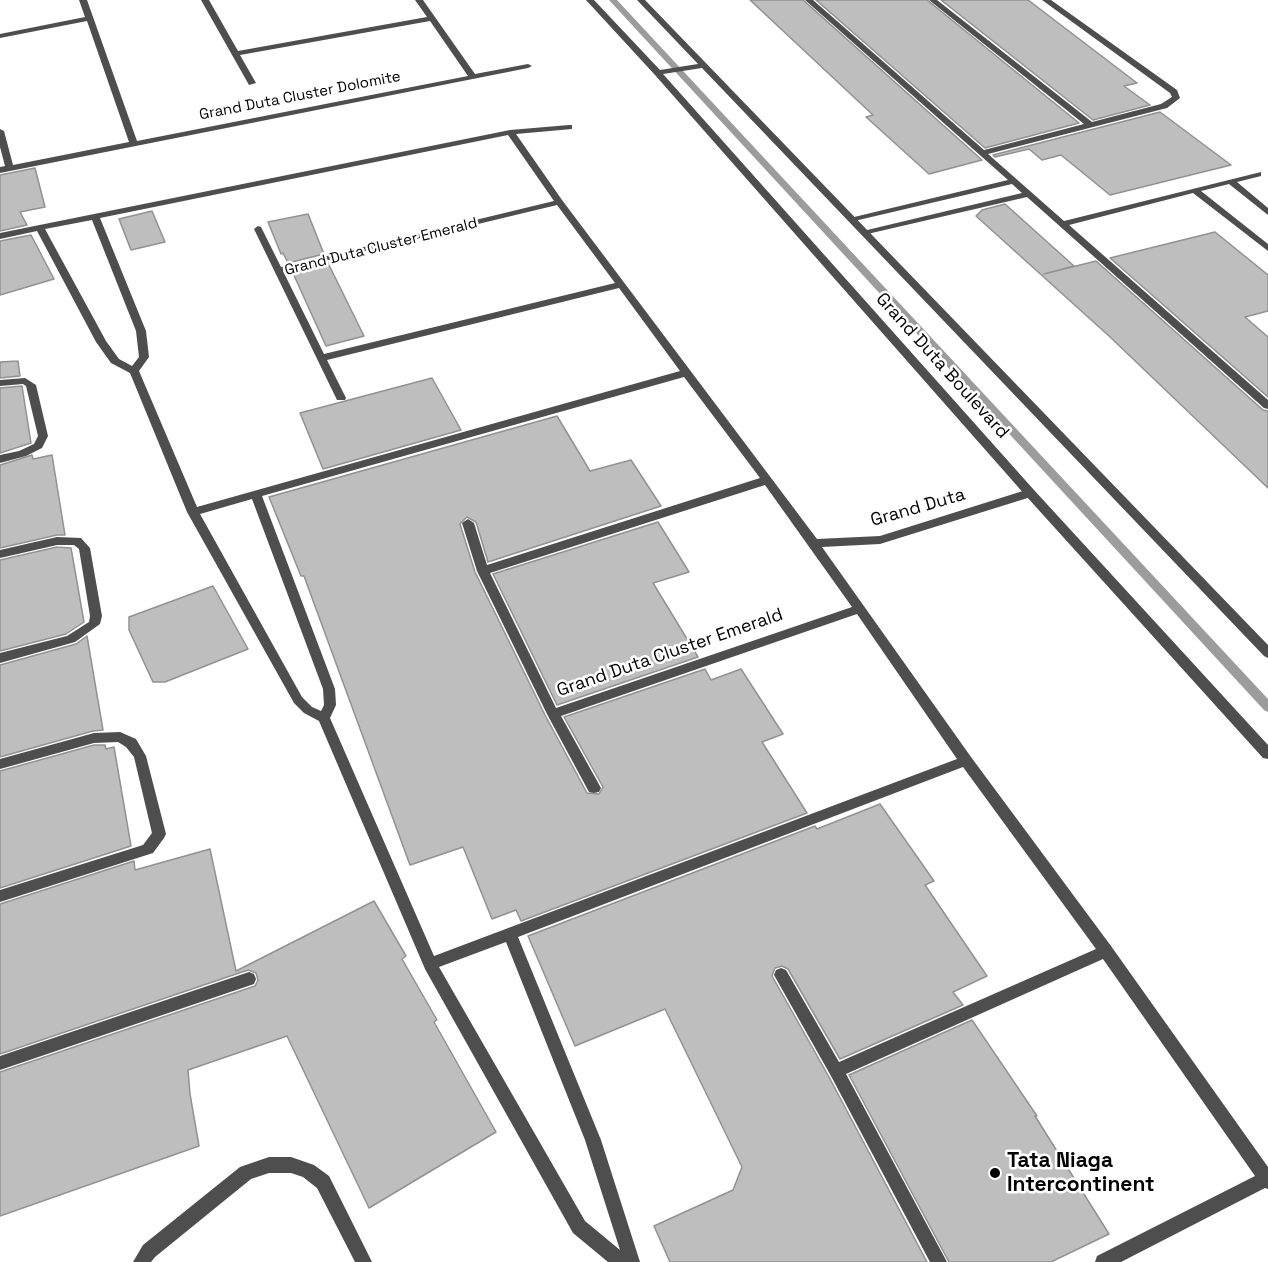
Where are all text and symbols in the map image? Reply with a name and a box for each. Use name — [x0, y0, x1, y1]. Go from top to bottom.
street label: Grand Duta Cluster Dolomite — [198, 68, 402, 124]
street label: Grand Duta Cluster Emerald — [283, 214, 479, 280]
street label: Grand Duta Boulevard — [871, 289, 1013, 443]
street label: Grand Duta — [868, 484, 968, 532]
street label: Grand Duta Cluster Emerald — [554, 604, 786, 702]
place label: Tata Niaga Intercontinent — [1007, 1148, 1155, 1198]
marker: Tata Niaga Intercontinent — [988, 1166, 1002, 1180]

